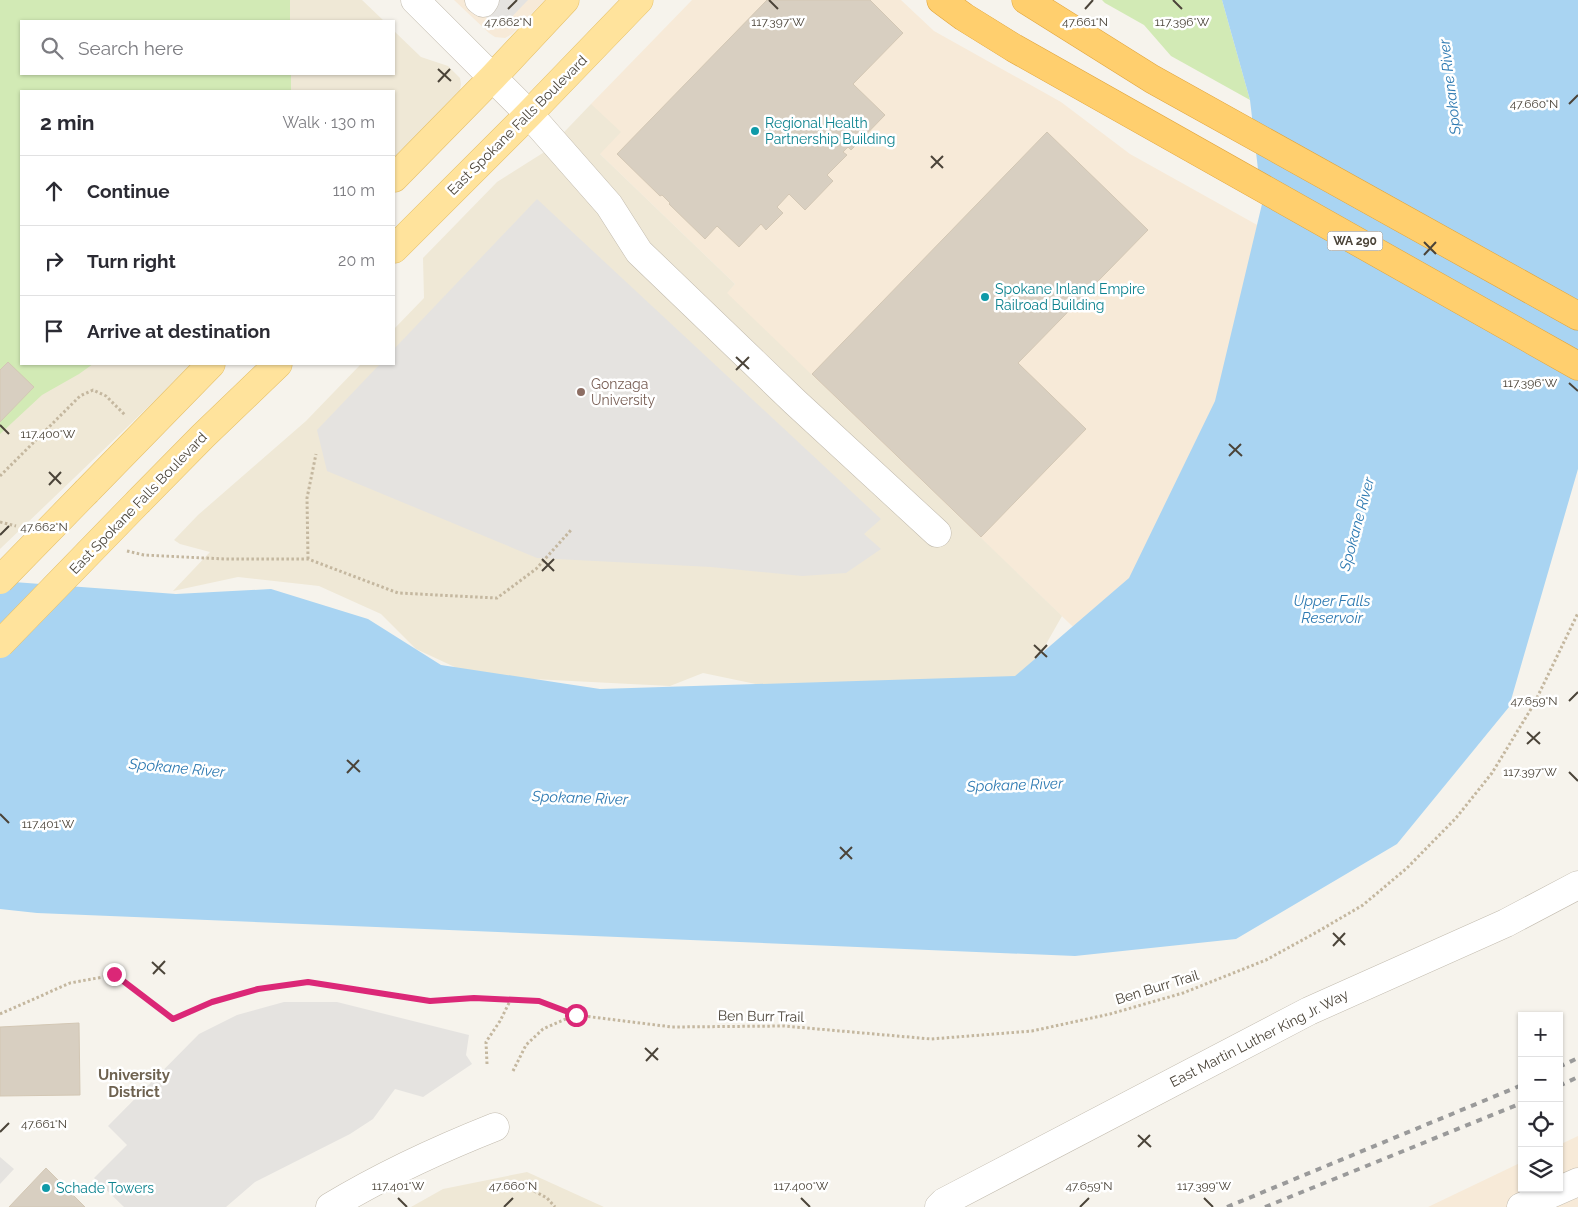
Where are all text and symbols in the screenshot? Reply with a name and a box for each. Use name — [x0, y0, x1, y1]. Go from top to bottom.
text: 47.662°N — [484, 15, 532, 29]
text: 117.397°W — [751, 15, 805, 29]
text: 47.661°N — [1062, 15, 1108, 29]
text: 117.396°W — [1155, 15, 1210, 29]
search box — [20, 20, 395, 75]
icon: search — [38, 34, 66, 62]
text: Search here — [78, 37, 184, 59]
water label: Spokane River — [1435, 37, 1465, 137]
street label: East Spokane Falls Boulevard — [444, 52, 590, 198]
text: 47.660°N — [1510, 97, 1558, 111]
text: 2 min — [40, 110, 94, 135]
text: Walk · 130 m — [282, 113, 375, 132]
place label: Regional Health Partnership Building — [765, 115, 895, 147]
marker: Regional Health Partnership Building — [749, 125, 761, 137]
icon: ahead — [40, 177, 68, 205]
text: Continue — [87, 180, 170, 202]
text: 110 m — [333, 181, 375, 200]
road number: WA 290 — [1328, 232, 1382, 250]
icon: right — [40, 247, 68, 275]
text: Turn right — [87, 250, 176, 272]
text: 20 m — [338, 251, 375, 270]
place label: Spokane Inland Empire Railroad Building — [995, 281, 1145, 313]
marker: Spokane Inland Empire Railroad Building — [979, 291, 991, 303]
icon: arrive — [40, 317, 68, 345]
text: Arrive at destination — [87, 320, 271, 342]
place label: Gonzaga University — [591, 376, 656, 408]
text: 117.396°W — [1503, 376, 1558, 390]
marker: Gonzaga University — [575, 386, 587, 398]
text: 117.400°W — [21, 427, 76, 441]
street label: East Spokane Falls Boulevard — [66, 429, 210, 577]
water label: Spokane River — [1336, 474, 1378, 574]
text: 47.662°N — [20, 520, 68, 534]
water label: Upper Falls Reservoir — [1293, 592, 1371, 627]
text: 47.659°N — [1510, 694, 1558, 708]
water label: Spokane River — [127, 755, 227, 781]
text: 117.397°W — [1503, 765, 1557, 779]
water label: Spokane River — [966, 774, 1064, 796]
water label: Spokane River — [531, 787, 629, 809]
text: 117.401°W — [22, 817, 75, 831]
route end — [103, 963, 126, 986]
street label: Ben Burr Trail — [1113, 967, 1201, 1007]
street label: East Martin Luther King Jr. Way — [1167, 986, 1351, 1090]
route start — [565, 1004, 588, 1027]
street label: Ben Burr Trail — [718, 1007, 804, 1025]
map controls — [1518, 1012, 1563, 1192]
button: + — [1518, 1012, 1563, 1057]
button: − — [1518, 1057, 1563, 1102]
district label: University District — [98, 1066, 171, 1101]
button: locate — [1518, 1102, 1563, 1147]
text: 47.661°N — [21, 1117, 67, 1131]
button: layers — [1518, 1147, 1563, 1192]
text: 117.401°W — [372, 1179, 425, 1193]
text: 47.660°N — [489, 1179, 537, 1193]
text: 117.400°W — [774, 1179, 829, 1193]
text: 47.659°N — [1065, 1179, 1113, 1193]
text: 117.399°W — [1177, 1179, 1231, 1193]
place label: Schade Towers — [56, 1180, 154, 1196]
marker: Schade Towers — [40, 1182, 52, 1194]

